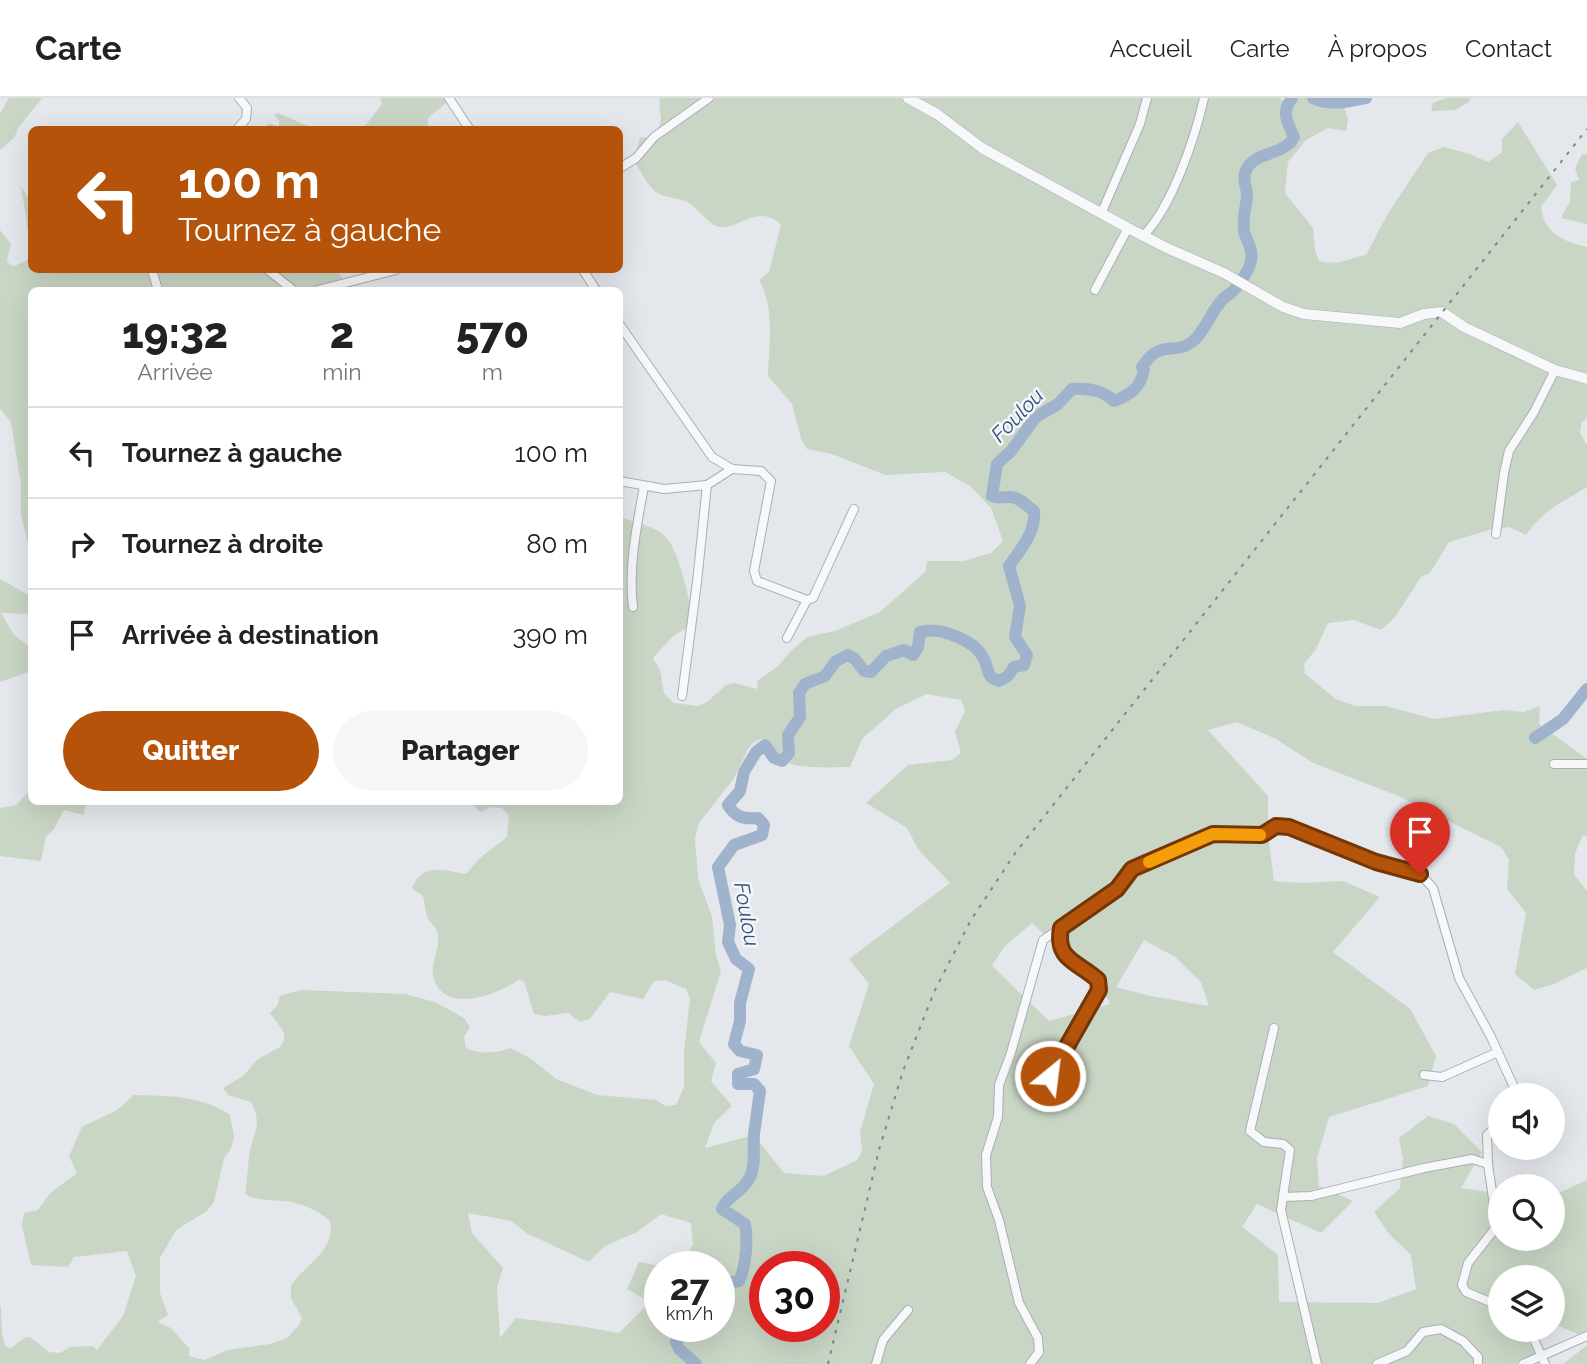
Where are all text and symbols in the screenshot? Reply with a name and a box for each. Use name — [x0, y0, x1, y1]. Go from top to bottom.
text: Carte — [35, 29, 122, 68]
text: Accueil — [1110, 34, 1192, 63]
text: Carte — [1230, 34, 1290, 63]
text: À propos — [1328, 34, 1427, 63]
text: Contact — [1465, 34, 1552, 63]
text: 100 m — [178, 152, 320, 209]
icon: left — [63, 154, 154, 245]
text: Tournez à gauche — [178, 211, 441, 248]
text: 19:32 — [122, 309, 228, 358]
text: 2 — [330, 309, 354, 358]
text: 570 — [456, 309, 529, 358]
text: Arrivée — [137, 358, 213, 385]
text: min — [322, 358, 362, 385]
text: m — [482, 358, 503, 385]
water label: Foulou — [986, 383, 1049, 447]
icon: left — [63, 434, 101, 472]
text: Tournez à gauche — [122, 438, 342, 468]
text: 100 m — [515, 438, 588, 468]
icon: right — [63, 525, 101, 563]
text: Tournez à droite — [122, 529, 323, 559]
text: 80 m — [526, 529, 588, 559]
icon: arrive — [63, 616, 101, 654]
text: Arrivée à destination — [122, 620, 379, 650]
text: 390 m — [512, 620, 588, 650]
button: Quitter — [63, 711, 319, 791]
button: Partager — [333, 711, 588, 791]
pin — [1390, 802, 1450, 874]
icon: arrive — [1401, 813, 1439, 851]
water label: Foulou — [729, 880, 765, 948]
position arrow — [1013, 1039, 1087, 1113]
map controls — [1488, 1083, 1565, 1342]
button: sound — [1488, 1083, 1565, 1160]
button: search — [1488, 1174, 1565, 1251]
speed limit sign: 30 — [749, 1251, 840, 1342]
button: layers — [1488, 1265, 1565, 1342]
text: 27 — [670, 1267, 709, 1308]
text: km/h — [666, 1303, 713, 1324]

